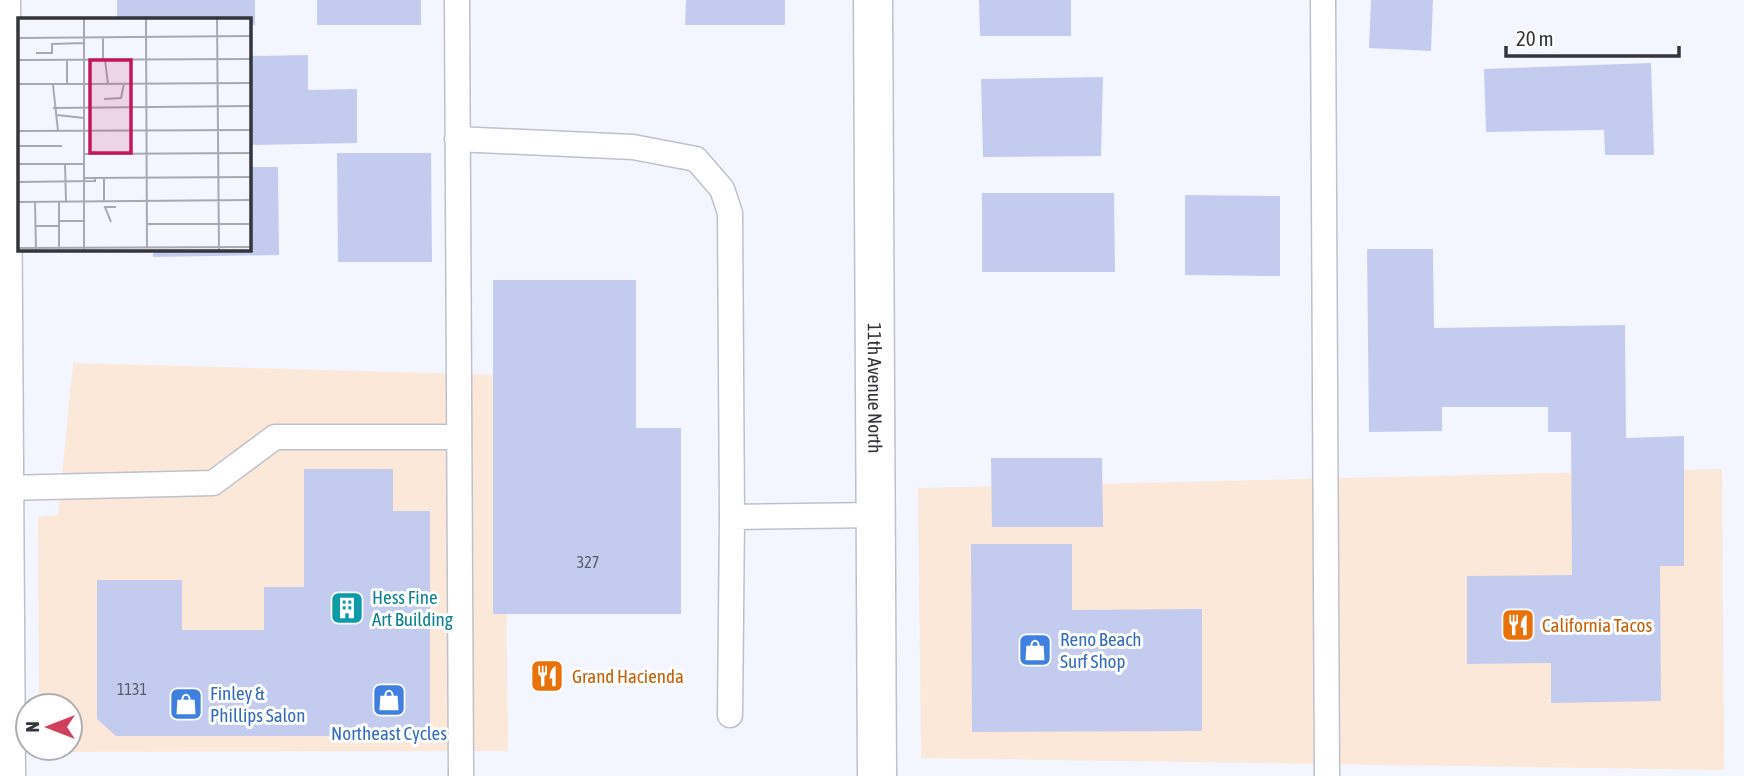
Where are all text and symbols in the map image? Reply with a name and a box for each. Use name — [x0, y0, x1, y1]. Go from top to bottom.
scale bar — [1506, 14, 1679, 58]
inset map — [18, 18, 250, 250]
text: 20 m — [1516, 26, 1554, 50]
street label: 11th Avenue North — [864, 323, 886, 453]
house number: 327 — [577, 553, 599, 571]
place label: Hess Fine Art Building — [372, 586, 454, 630]
building icon: Hess Fine Art Building — [328, 589, 366, 627]
restaurant icon: California Tacos — [1499, 606, 1537, 644]
place label: California Tacos — [1542, 614, 1652, 636]
place label: Reno Beach Surf Shop — [1060, 628, 1142, 672]
shop icon: Reno Beach Surf Shop — [1016, 631, 1054, 669]
restaurant icon: Grand Hacienda — [528, 657, 566, 695]
place label: Grand Hacienda — [572, 665, 684, 687]
house number: 1131 — [117, 680, 147, 698]
shop icon: Northeast Cycles — [370, 681, 408, 719]
place label: Finley & Phillips Salon — [210, 682, 305, 726]
shop icon: Finley & Phillips Salon — [167, 685, 205, 723]
north arrow — [14, 692, 84, 762]
text: N — [21, 721, 43, 733]
place label: Northeast Cycles — [331, 722, 447, 744]

